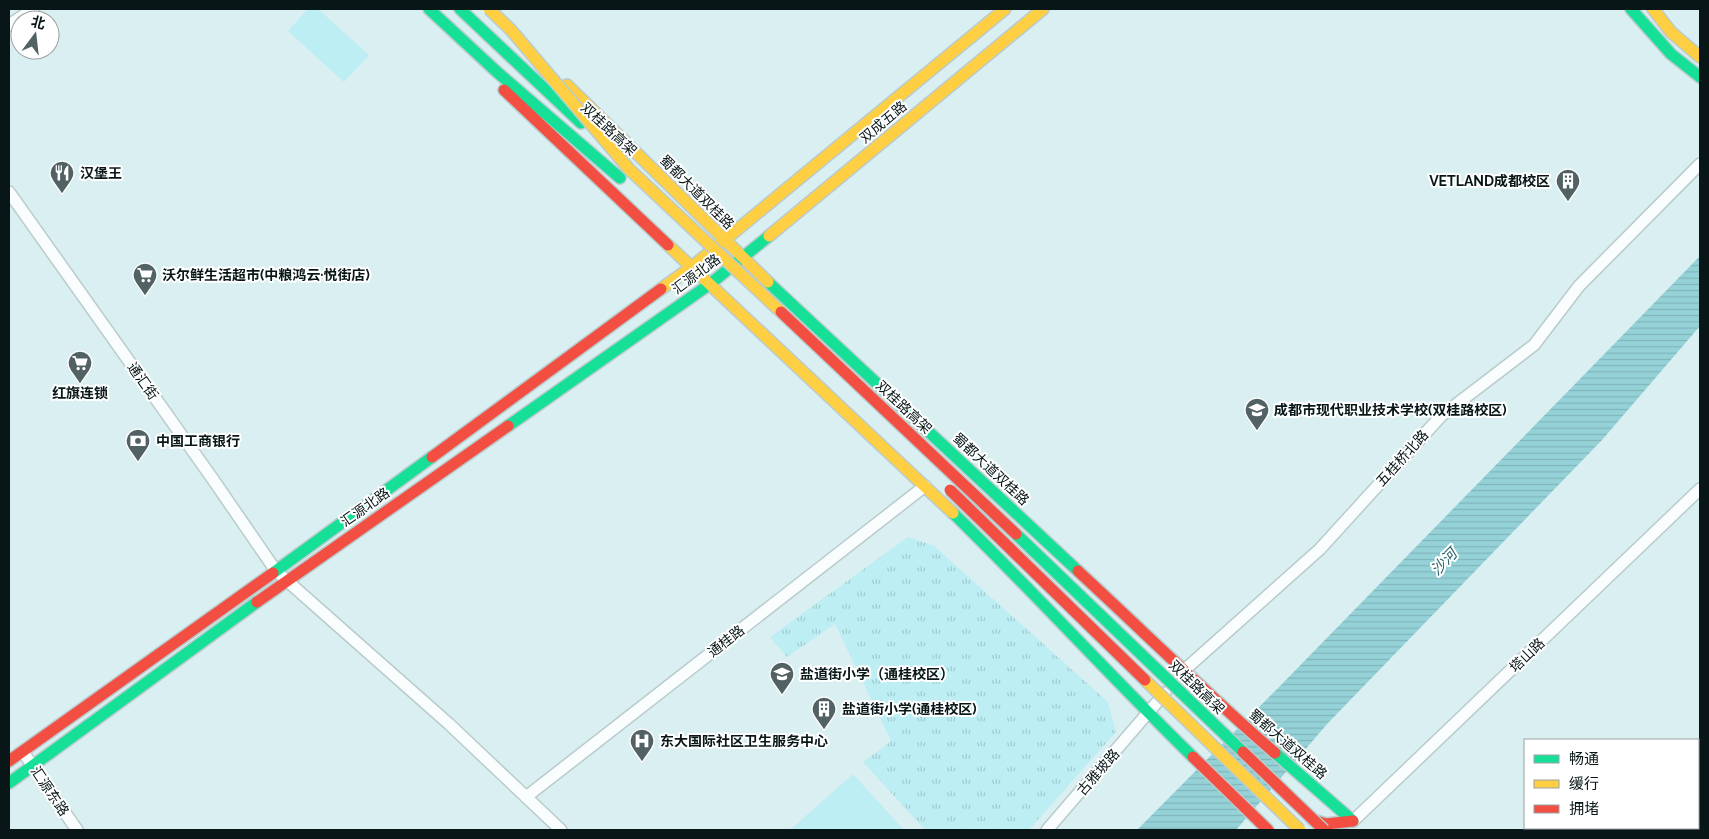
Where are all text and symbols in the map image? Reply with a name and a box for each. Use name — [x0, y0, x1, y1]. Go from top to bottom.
north arrow — [10, 10, 60, 60]
text: 北 — [30, 13, 47, 32]
street label: 双成五路 — [856, 98, 910, 146]
street label: 双桂路高架 — [578, 99, 640, 159]
street label: 蜀都大道双桂路 — [657, 152, 737, 232]
restaurant icon: 汉堡王 — [49, 160, 75, 194]
place label: 汉堡王 — [80, 165, 122, 181]
building icon: VETLAND成都校区 — [1555, 168, 1581, 202]
place label: VETLAND成都校区 — [1429, 173, 1550, 189]
street label: 汇源北路 — [669, 251, 723, 297]
supermarket icon: 沃尔鲜生活超市(中粮鸿云·悦街店) — [132, 262, 158, 296]
place label: 沃尔鲜生活超市(中粮鸿云·悦街店) — [162, 267, 370, 283]
supermarket icon: 红旗连锁 — [67, 350, 93, 384]
street label: 通汇街 — [124, 359, 162, 403]
street label: 双桂路高架 — [873, 377, 935, 437]
place label: 红旗连锁 — [52, 385, 108, 401]
school or university icon: 成都市现代职业技术学校(双桂路校区) — [1244, 397, 1270, 431]
place label: 成都市现代职业技术学校(双桂路校区) — [1274, 402, 1507, 418]
street label: 五桂桥北路 — [1373, 427, 1431, 489]
bank icon: 中国工商银行 — [125, 428, 151, 462]
street label: 蜀都大道双桂路 — [950, 430, 1032, 508]
place label: 中国工商银行 — [156, 433, 240, 449]
street label: 汇源北路 — [337, 484, 393, 530]
water label: 沙河 — [1427, 543, 1463, 579]
street label: 通桂路 — [705, 622, 747, 660]
street label: 塔山路 — [1506, 635, 1548, 675]
street label: 双桂路高架 — [1166, 657, 1228, 717]
school or university icon: 盐道街小学（通桂校区） — [769, 661, 795, 695]
place label: 盐道街小学（通桂校区） — [800, 666, 954, 682]
building icon: 盐道街小学(通桂校区) — [811, 696, 837, 730]
place label: 盐道街小学(通桂校区) — [842, 701, 977, 717]
street label: 蜀都大道双桂路 — [1246, 706, 1330, 782]
hospital icon: 东大国际社区卫生服务中心 — [629, 728, 655, 762]
place label: 东大国际社区卫生服务中心 — [660, 733, 828, 749]
legend — [1524, 739, 1699, 829]
street label: 古雅坡路 — [1074, 746, 1122, 798]
text: 畅通 — [1569, 750, 1599, 768]
street label: 汇源东路 — [28, 763, 72, 819]
text: 缓行 — [1569, 775, 1599, 793]
text: 拥堵 — [1569, 800, 1599, 818]

